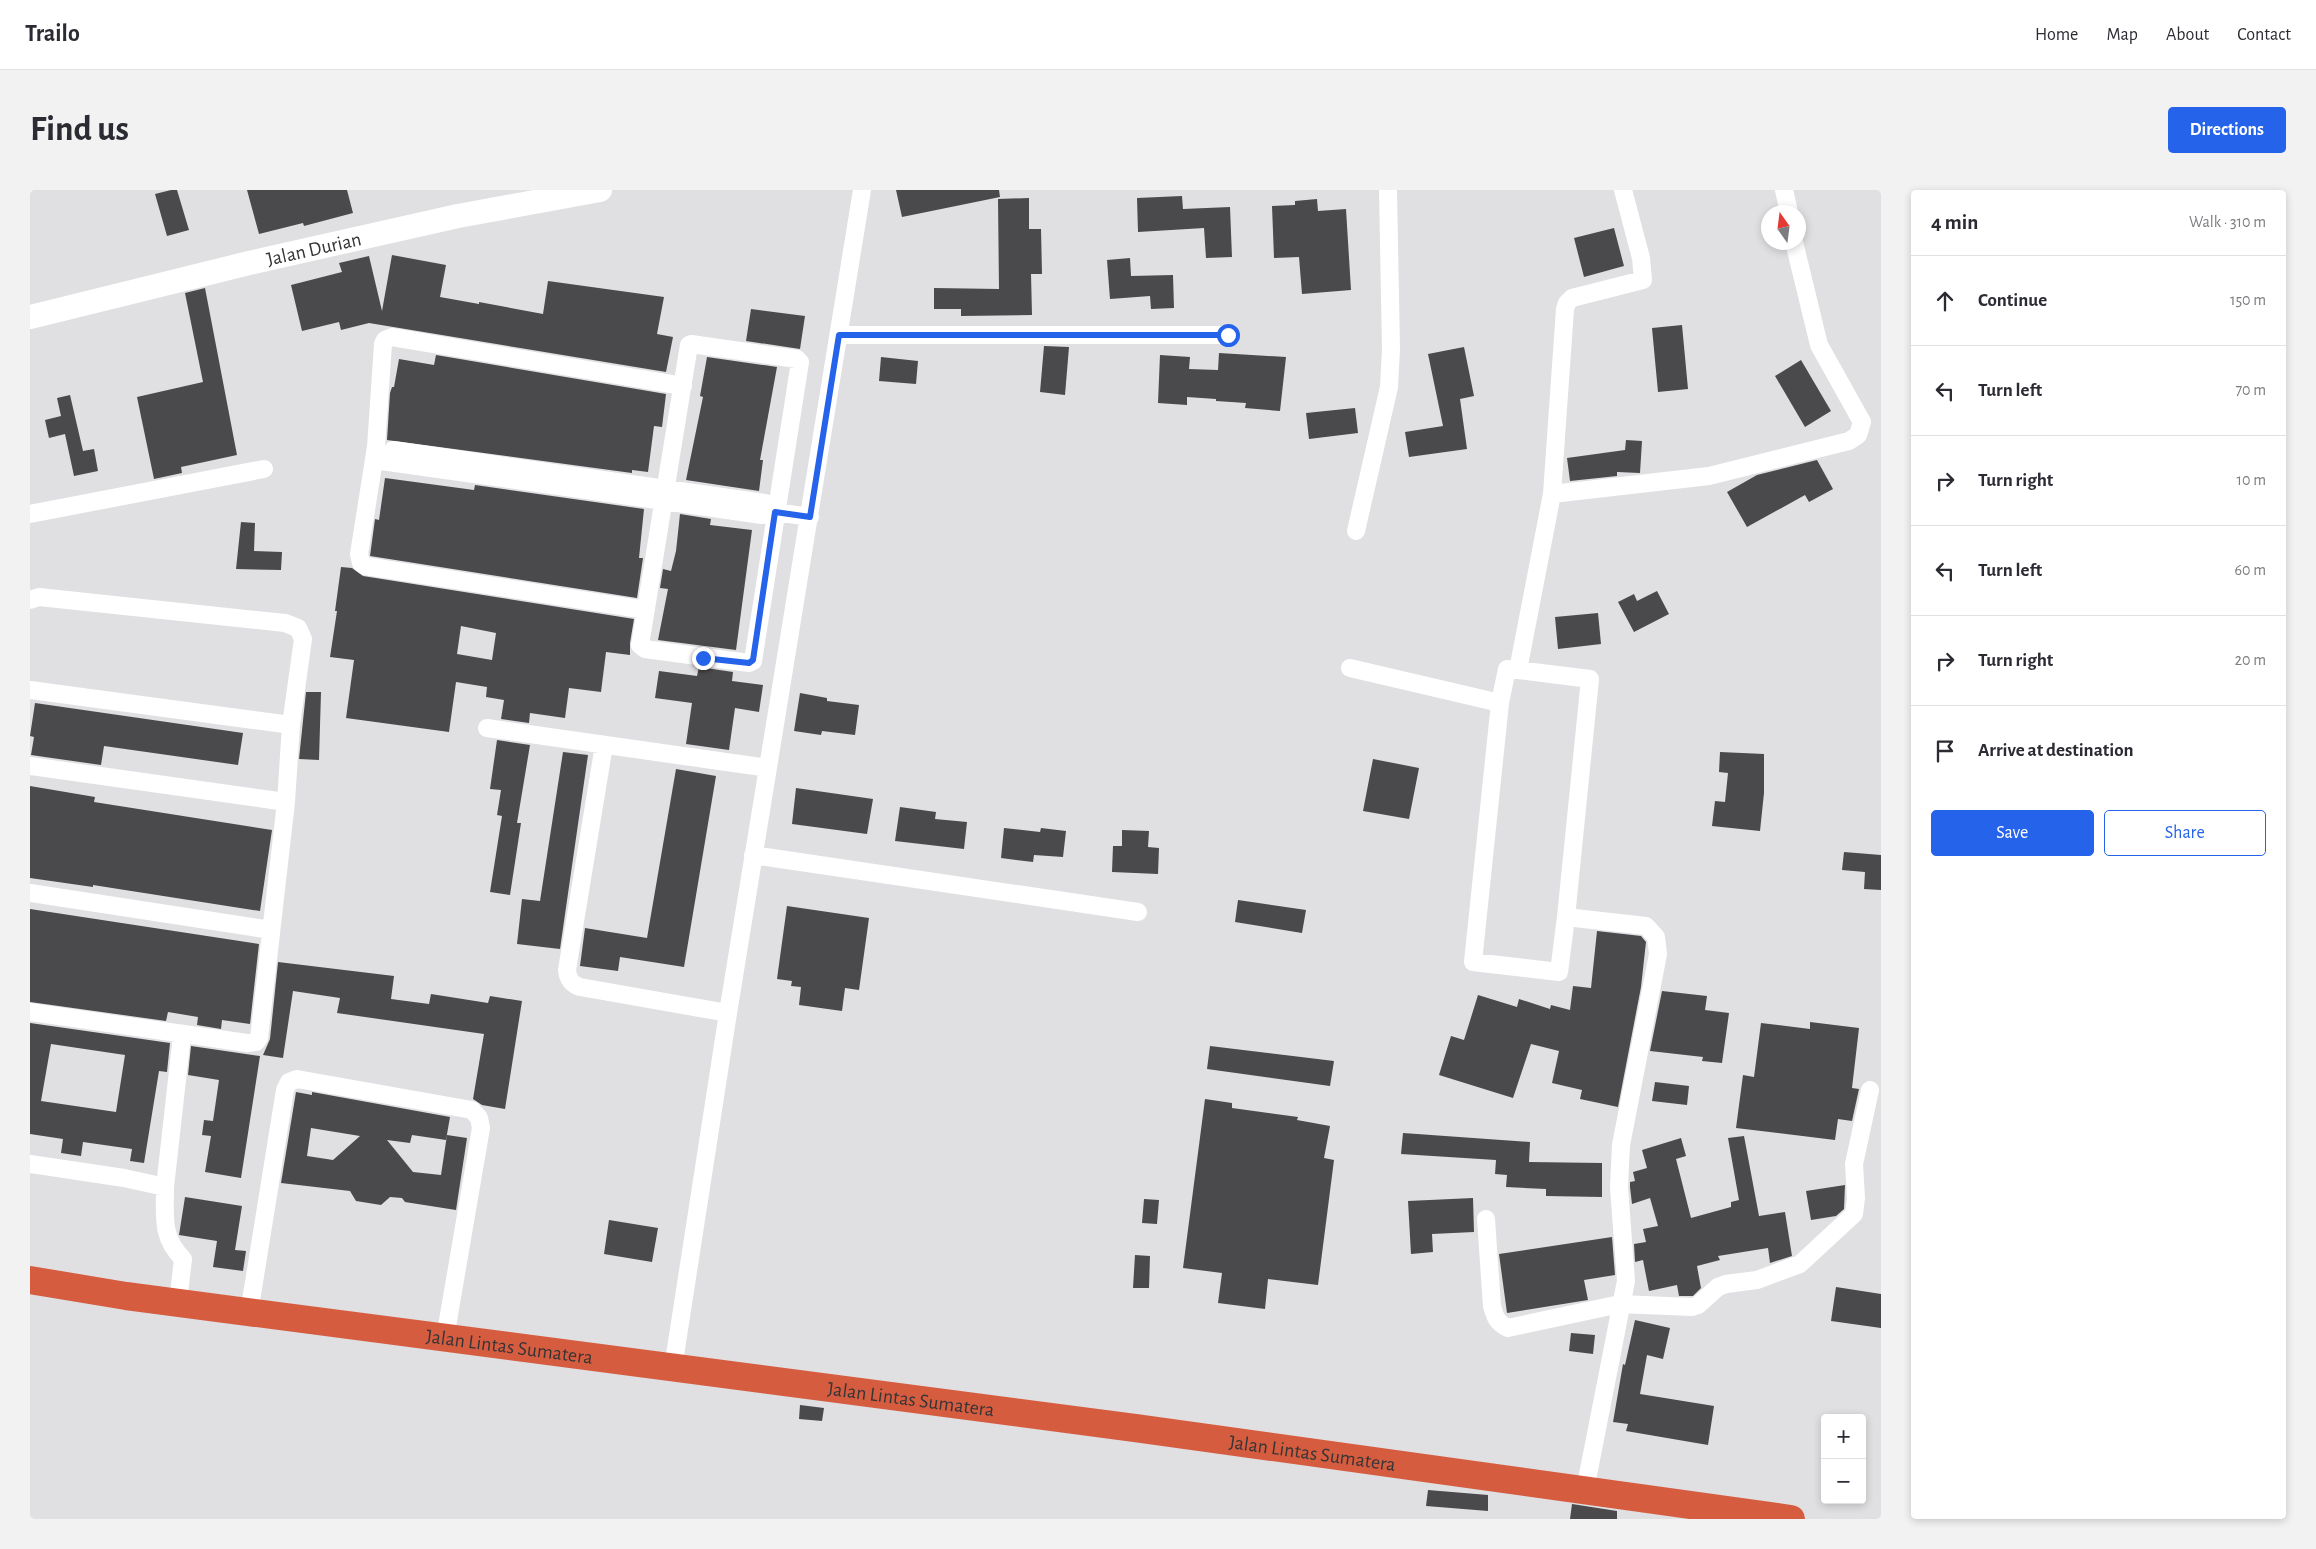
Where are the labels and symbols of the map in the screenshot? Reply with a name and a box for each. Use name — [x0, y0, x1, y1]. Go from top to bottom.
north arrow — [1761, 205, 1806, 250]
street label: Jalan Durian — [265, 229, 363, 270]
route start — [1217, 324, 1240, 347]
route end — [692, 647, 715, 670]
street label: Jalan Lintas Sumatera — [425, 1326, 594, 1368]
street label: Jalan Lintas Sumatera — [826, 1379, 996, 1421]
street label: Jalan Lintas Sumatera — [1228, 1432, 1397, 1475]

